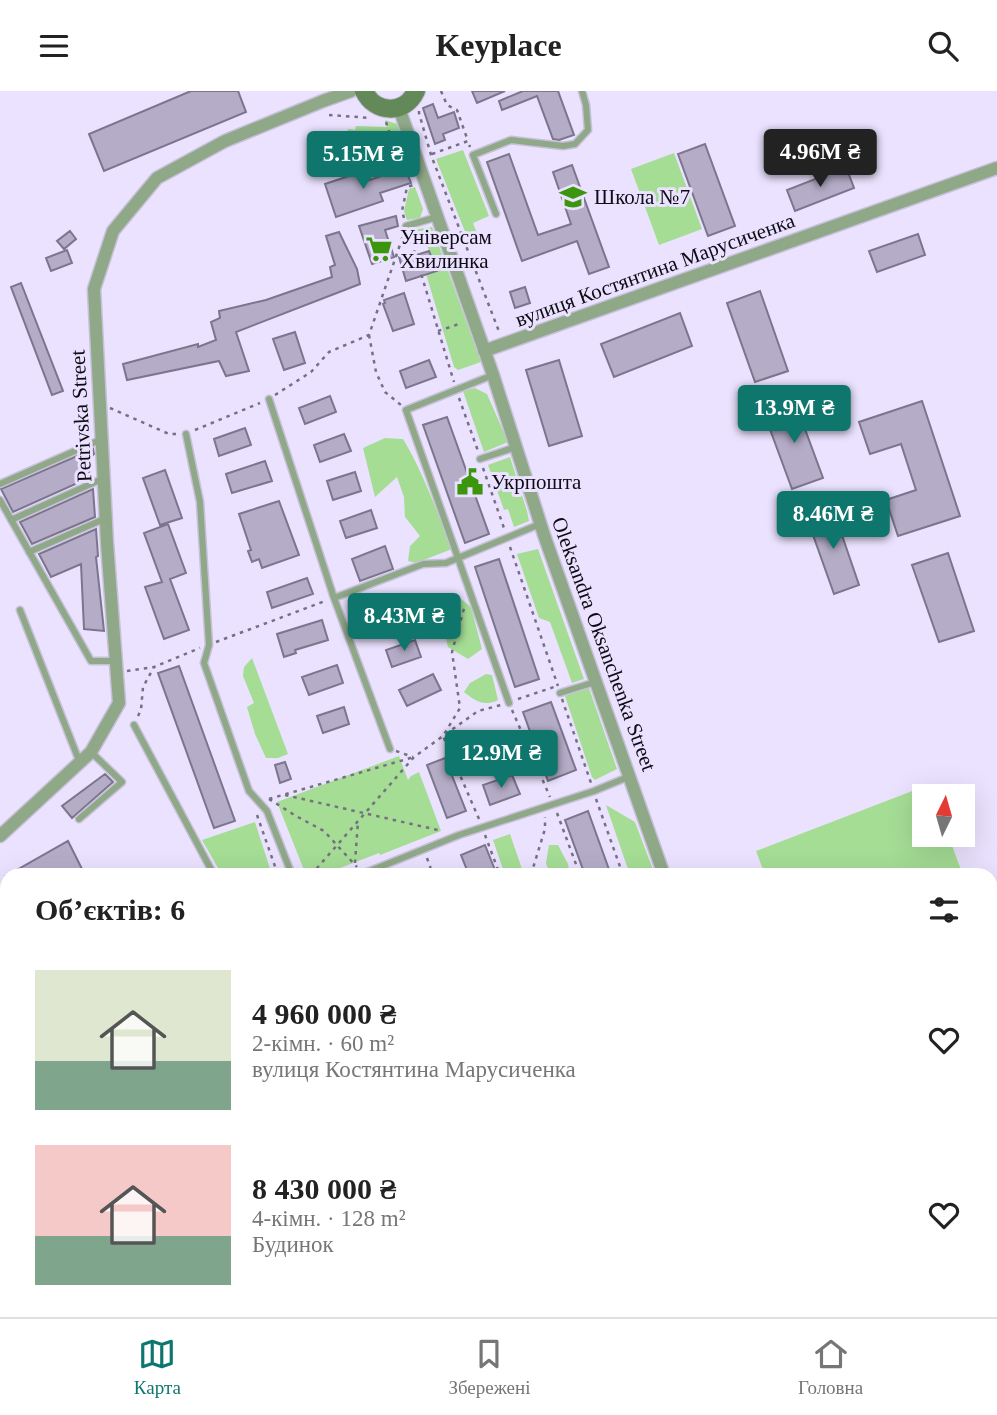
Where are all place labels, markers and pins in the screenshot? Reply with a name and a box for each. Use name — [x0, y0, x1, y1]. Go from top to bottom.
pin: 4.96M ₴ — [755, 129, 885, 189]
pin: 5.15M ₴ — [298, 132, 428, 191]
school or university icon: Школа №7 — [558, 182, 588, 212]
place label: Школа №7 — [594, 185, 690, 209]
place label: Універсам Хвилинка — [400, 225, 492, 273]
supermarket icon: Універсам Хвилинка — [364, 234, 394, 264]
pin: 13.9M ₴ — [729, 385, 859, 445]
public building icon: Укрпошта — [455, 467, 485, 497]
place label: Укрпошта — [491, 470, 582, 494]
pin: 8.46M ₴ — [768, 491, 898, 551]
pin: 8.43M ₴ — [339, 594, 469, 653]
pin: 12.9M ₴ — [436, 731, 566, 790]

